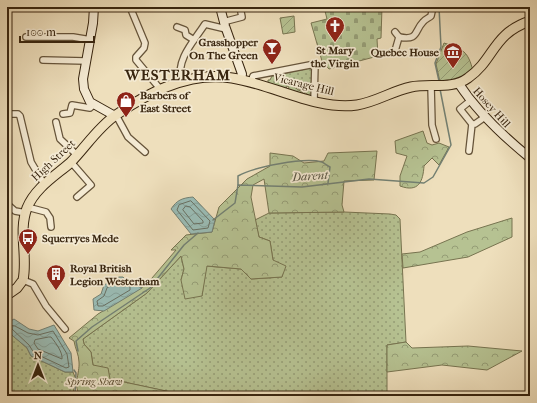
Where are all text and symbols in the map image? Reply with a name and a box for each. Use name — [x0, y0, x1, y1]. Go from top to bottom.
church icon: St Mary the Virgin — [324, 15, 346, 43]
scale bar — [20, 18, 94, 44]
text: 100 m — [26, 25, 56, 39]
place label: Grasshopper On The Green — [189, 36, 259, 62]
bar icon: Grasshopper On The Green — [261, 37, 283, 65]
museum icon: Quebec House — [442, 41, 464, 69]
place label: St Mary the Virgin — [310, 44, 360, 70]
place label: Quebec House — [371, 46, 440, 59]
district label: WESTERHAM — [124, 66, 231, 84]
street label: Vicarage Hill — [271, 70, 335, 98]
street label: Hosey Hill — [470, 84, 513, 130]
place label: Barbers of East Street — [140, 89, 192, 115]
shop icon: Barbers of East Street — [115, 90, 137, 118]
street label: High Street — [29, 137, 78, 184]
water label: Darent — [291, 168, 330, 184]
bus stop icon: Squerryes Mede — [17, 227, 39, 255]
place label: Squerryes Mede — [42, 232, 119, 245]
place label: Royal British Legion Westerham — [70, 262, 160, 288]
building icon: Royal British Legion Westerham — [45, 263, 67, 291]
north arrow — [18, 345, 58, 385]
text: N — [34, 349, 43, 362]
park label: Spring Shaw — [65, 375, 123, 388]

